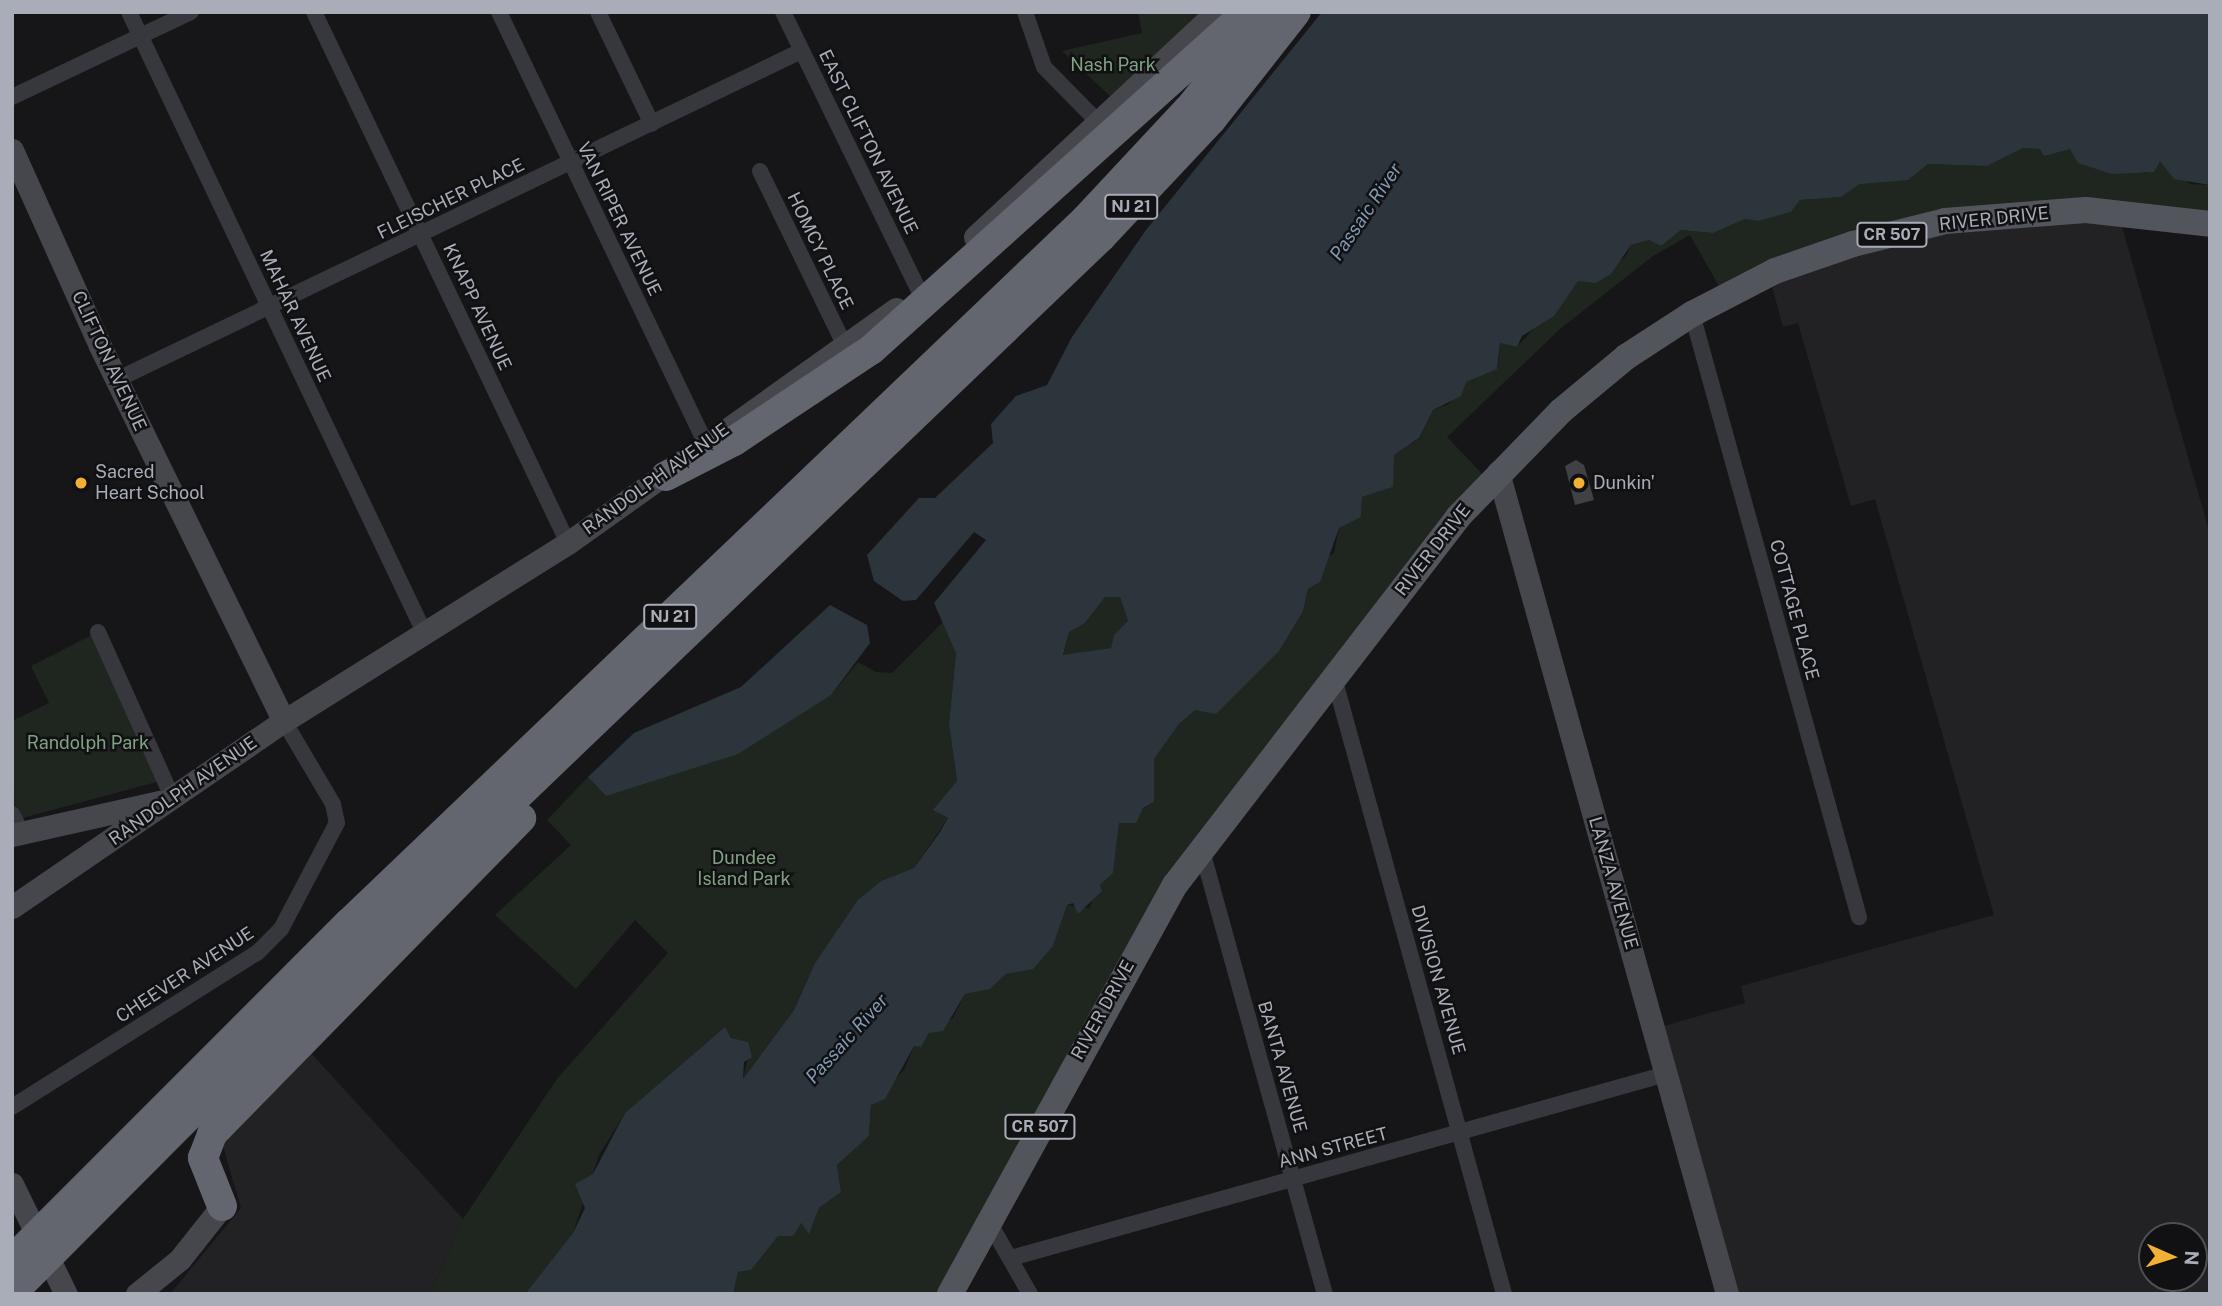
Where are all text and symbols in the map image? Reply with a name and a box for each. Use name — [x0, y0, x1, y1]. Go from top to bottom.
street label: EAST CLIFTON AVENUE — [814, 46, 922, 238]
park label: Nash Park — [1070, 54, 1156, 76]
street label: VAN RIPER AVENUE — [572, 138, 666, 300]
street label: FLEISCHER PLACE — [374, 154, 528, 244]
water label: Passaic River — [1325, 159, 1407, 265]
street label: HOMCY PLACE — [782, 189, 858, 313]
road number: NJ 21 — [1103, 195, 1159, 220]
street label: RIVER DRIVE — [1938, 202, 2050, 236]
road number: CR 507 — [1855, 222, 1929, 247]
street label: KNAPP AVENUE — [438, 240, 516, 374]
street label: MAHAR AVENUE — [255, 247, 335, 385]
street label: CLIFTON AVENUE — [67, 287, 151, 435]
street label: RANDOLPH AVENUE — [579, 419, 733, 539]
place label: Sacred Heart School — [95, 462, 205, 504]
place label: Dunkin' — [1593, 472, 1655, 494]
marker: Sacred Heart School — [73, 475, 89, 491]
marker: Dunkin' — [1571, 475, 1587, 491]
street label: RIVER DRIVE — [1391, 500, 1475, 600]
street label: COTTAGE PLACE — [1765, 537, 1823, 683]
road number: NJ 21 — [642, 604, 698, 630]
park label: Randolph Park — [27, 732, 149, 754]
street label: RANDOLPH AVENUE — [105, 732, 261, 850]
street label: LANZA AVENUE — [1584, 814, 1642, 952]
park label: Dundee Island Park — [697, 848, 791, 890]
street label: DIVISION AVENUE — [1406, 903, 1470, 1057]
street label: CHEEVER AVENUE — [112, 922, 258, 1028]
street label: RIVER DRIVE — [1067, 957, 1139, 1063]
water label: Passaic River — [801, 990, 893, 1088]
street label: BANTA AVENUE — [1253, 999, 1311, 1135]
road number: CR 507 — [1003, 1114, 1077, 1140]
street label: ANN STREET — [1276, 1123, 1390, 1173]
north arrow — [2138, 1222, 2208, 1292]
text: N — [2181, 1250, 2203, 1266]

